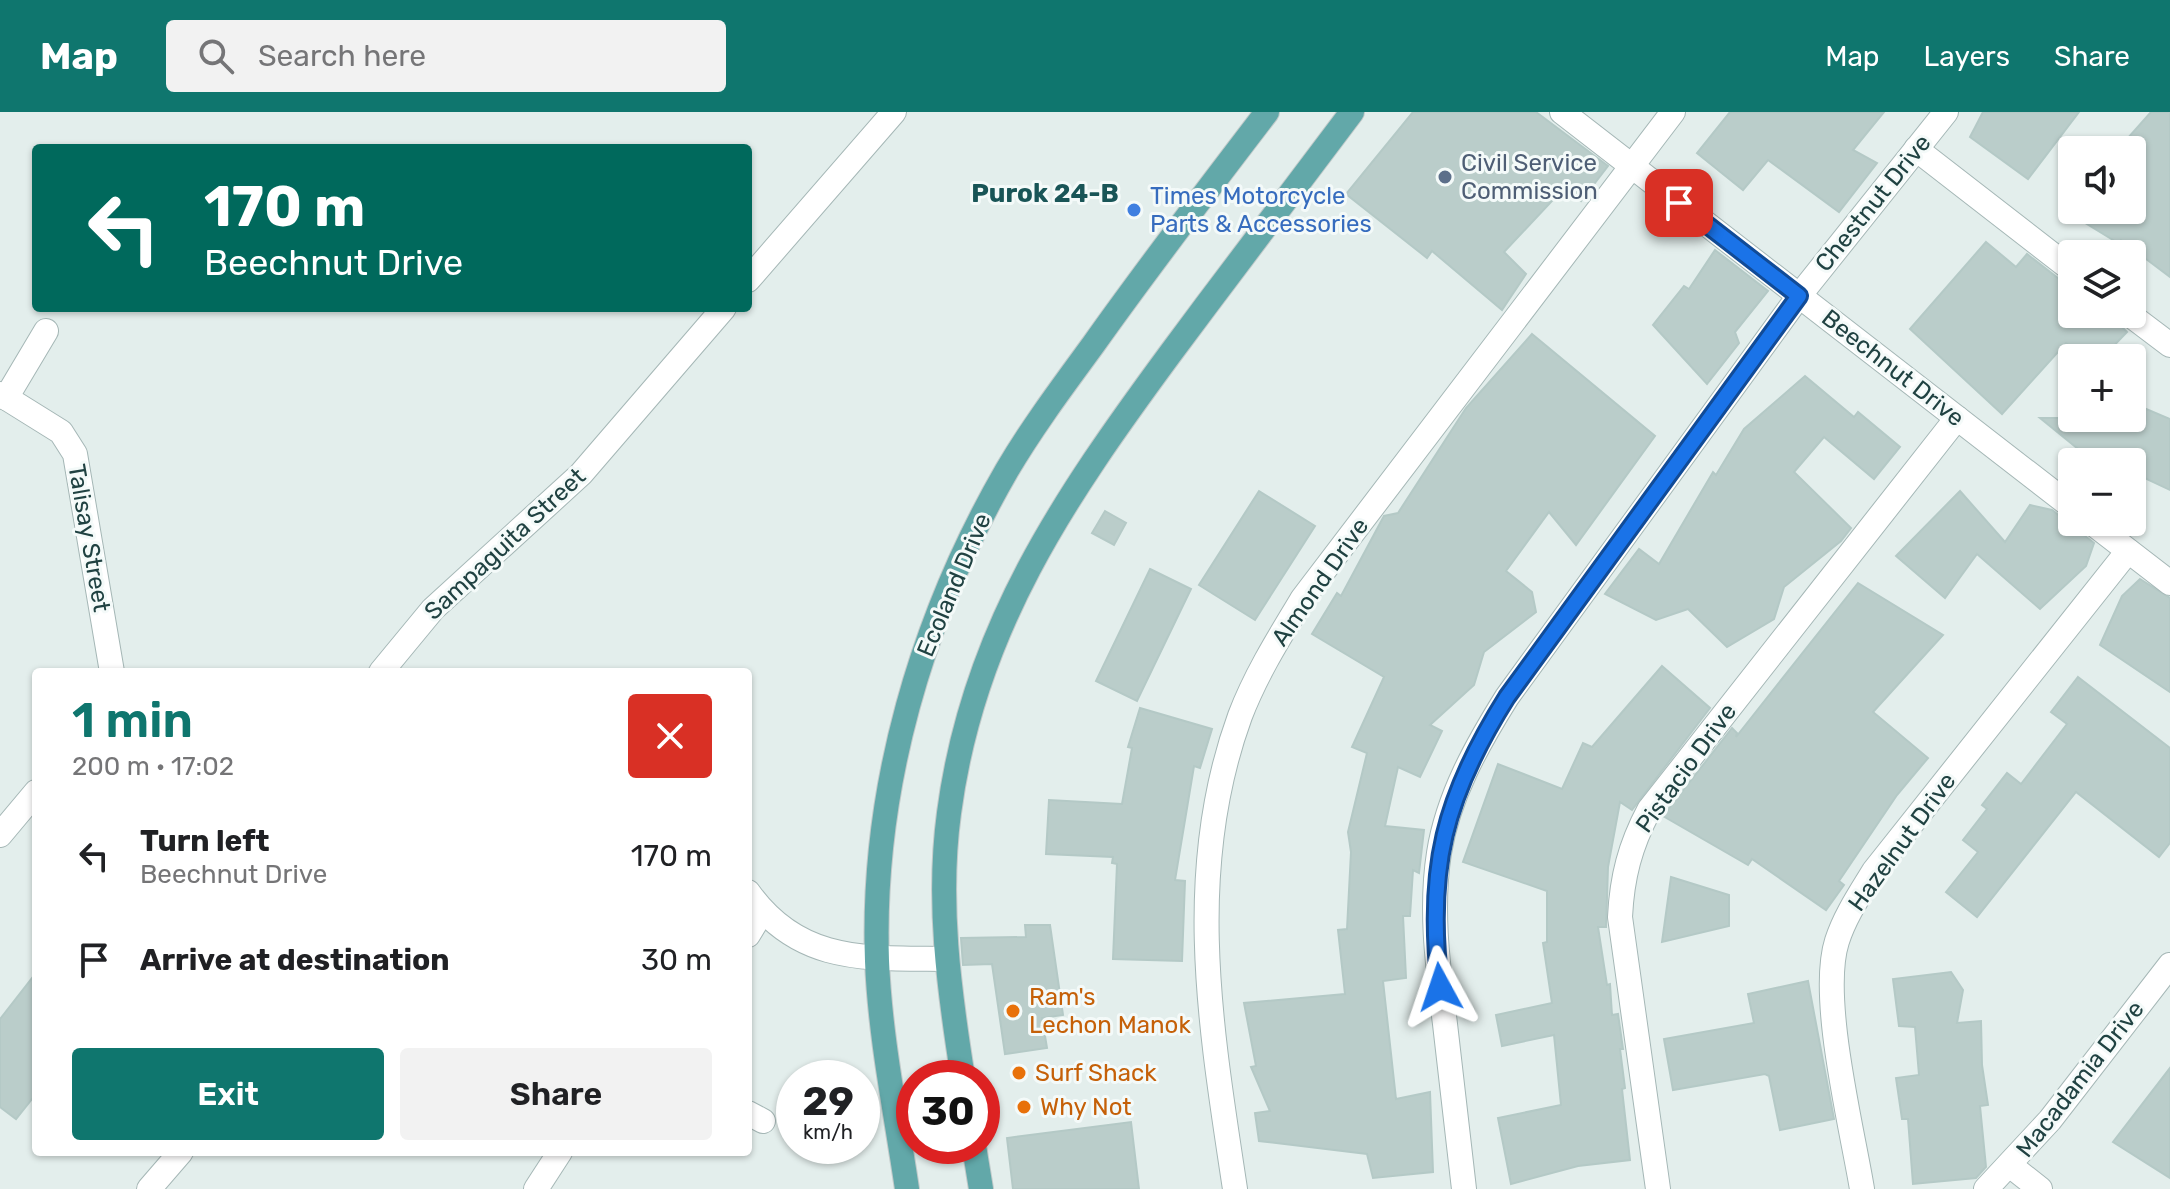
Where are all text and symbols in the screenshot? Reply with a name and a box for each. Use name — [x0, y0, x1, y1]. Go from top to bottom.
search box — [166, 20, 726, 92]
text: Map — [40, 33, 118, 79]
icon: search — [194, 34, 238, 78]
text: Search here — [258, 38, 426, 74]
text: Map — [1825, 40, 1880, 73]
text: Layers — [1924, 40, 2010, 73]
text: Share — [2054, 40, 2130, 73]
street label: Chestnut Drive — [1809, 129, 1937, 277]
map controls — [2058, 136, 2146, 536]
button: sound — [2058, 136, 2146, 224]
place label: Civil Service Commission — [1461, 149, 1598, 205]
marker: Civil Service Commission — [1436, 168, 1454, 186]
pin — [1645, 169, 1713, 237]
text: 170 m — [204, 174, 365, 240]
icon: left — [72, 176, 176, 280]
district label: Purok 24-B — [971, 178, 1119, 209]
icon: arrive — [1657, 181, 1701, 225]
place label: Times Motorcycle Parts & Accessories — [1150, 182, 1372, 238]
marker: Times Motorcycle Parts & Accessories — [1125, 201, 1143, 219]
button: layers — [2058, 240, 2146, 328]
text: Beechnut Drive — [204, 241, 463, 284]
street label: Beechnut Drive — [1816, 304, 1970, 432]
button: + — [2058, 344, 2146, 432]
button: − — [2058, 448, 2146, 536]
street label: Talisay Street — [62, 462, 116, 614]
street label: Sampaguita Street — [419, 462, 591, 626]
street label: Ecoland Drive — [911, 509, 997, 661]
street label: Almond Drive — [1266, 513, 1374, 651]
text: 1 min — [72, 692, 193, 749]
button: close — [628, 694, 712, 778]
street label: Pistacio Drive — [1630, 698, 1742, 838]
text: 200 m · 17:02 — [72, 751, 234, 782]
street label: Hazelnut Drive — [1843, 768, 1961, 916]
text: Turn left — [140, 823, 270, 859]
icon: left — [72, 834, 116, 878]
text: 170 m — [631, 838, 712, 874]
text: Beechnut Drive — [140, 859, 327, 890]
icon: arrive — [72, 938, 116, 982]
text: Arrive at destination — [140, 942, 450, 978]
text: 30 m — [641, 942, 712, 978]
position arrow — [1398, 945, 1482, 1029]
place label: Ram's Lechon Manok — [1029, 983, 1191, 1039]
street label: Macadamia Drive — [2010, 995, 2150, 1163]
marker: Ram's Lechon Manok — [1004, 1002, 1022, 1020]
button: Exit — [72, 1048, 384, 1140]
button: Share — [400, 1048, 712, 1140]
place label: Surf Shack — [1035, 1059, 1157, 1087]
speed limit sign: 30 — [896, 1060, 1000, 1164]
marker: Surf Shack — [1010, 1064, 1028, 1082]
text: 29 — [802, 1078, 854, 1125]
place label: Why Not — [1040, 1093, 1132, 1121]
marker: Why Not — [1015, 1098, 1033, 1116]
text: km/h — [803, 1120, 853, 1144]

